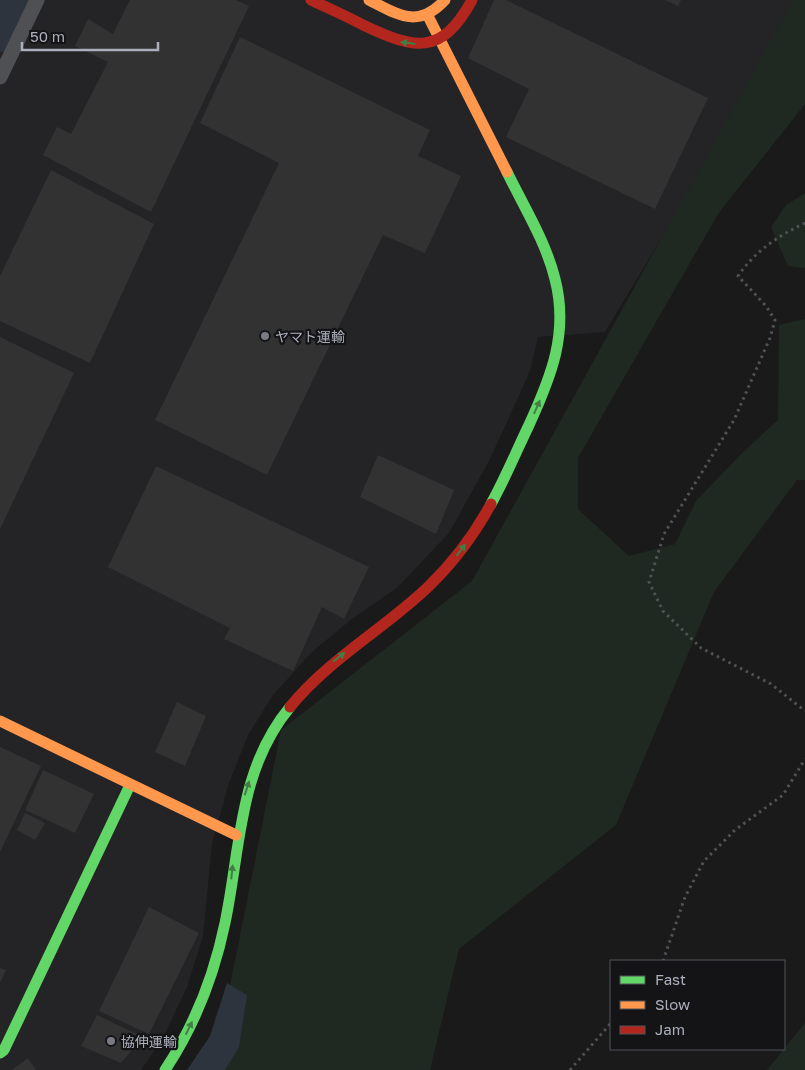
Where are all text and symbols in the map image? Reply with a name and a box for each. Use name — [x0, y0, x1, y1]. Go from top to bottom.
scale bar — [22, 20, 159, 52]
text: 50 m — [30, 27, 65, 45]
one-way arrow — [400, 39, 416, 47]
place label: ヤマト運輸 — [275, 328, 345, 345]
marker: ヤマト運輸 — [259, 330, 271, 342]
one-way arrow — [534, 400, 542, 414]
one-way arrow — [456, 543, 466, 557]
one-way arrow — [332, 651, 345, 662]
one-way arrow — [244, 780, 252, 795]
one-way arrow — [228, 864, 236, 880]
legend — [610, 960, 785, 1050]
text: Fast — [655, 970, 686, 988]
text: Slow — [655, 995, 690, 1013]
one-way arrow — [185, 1020, 193, 1035]
text: Jam — [655, 1020, 685, 1038]
place label: 協伸運輸 — [121, 1033, 177, 1050]
marker: 協伸運輸 — [105, 1035, 117, 1047]

